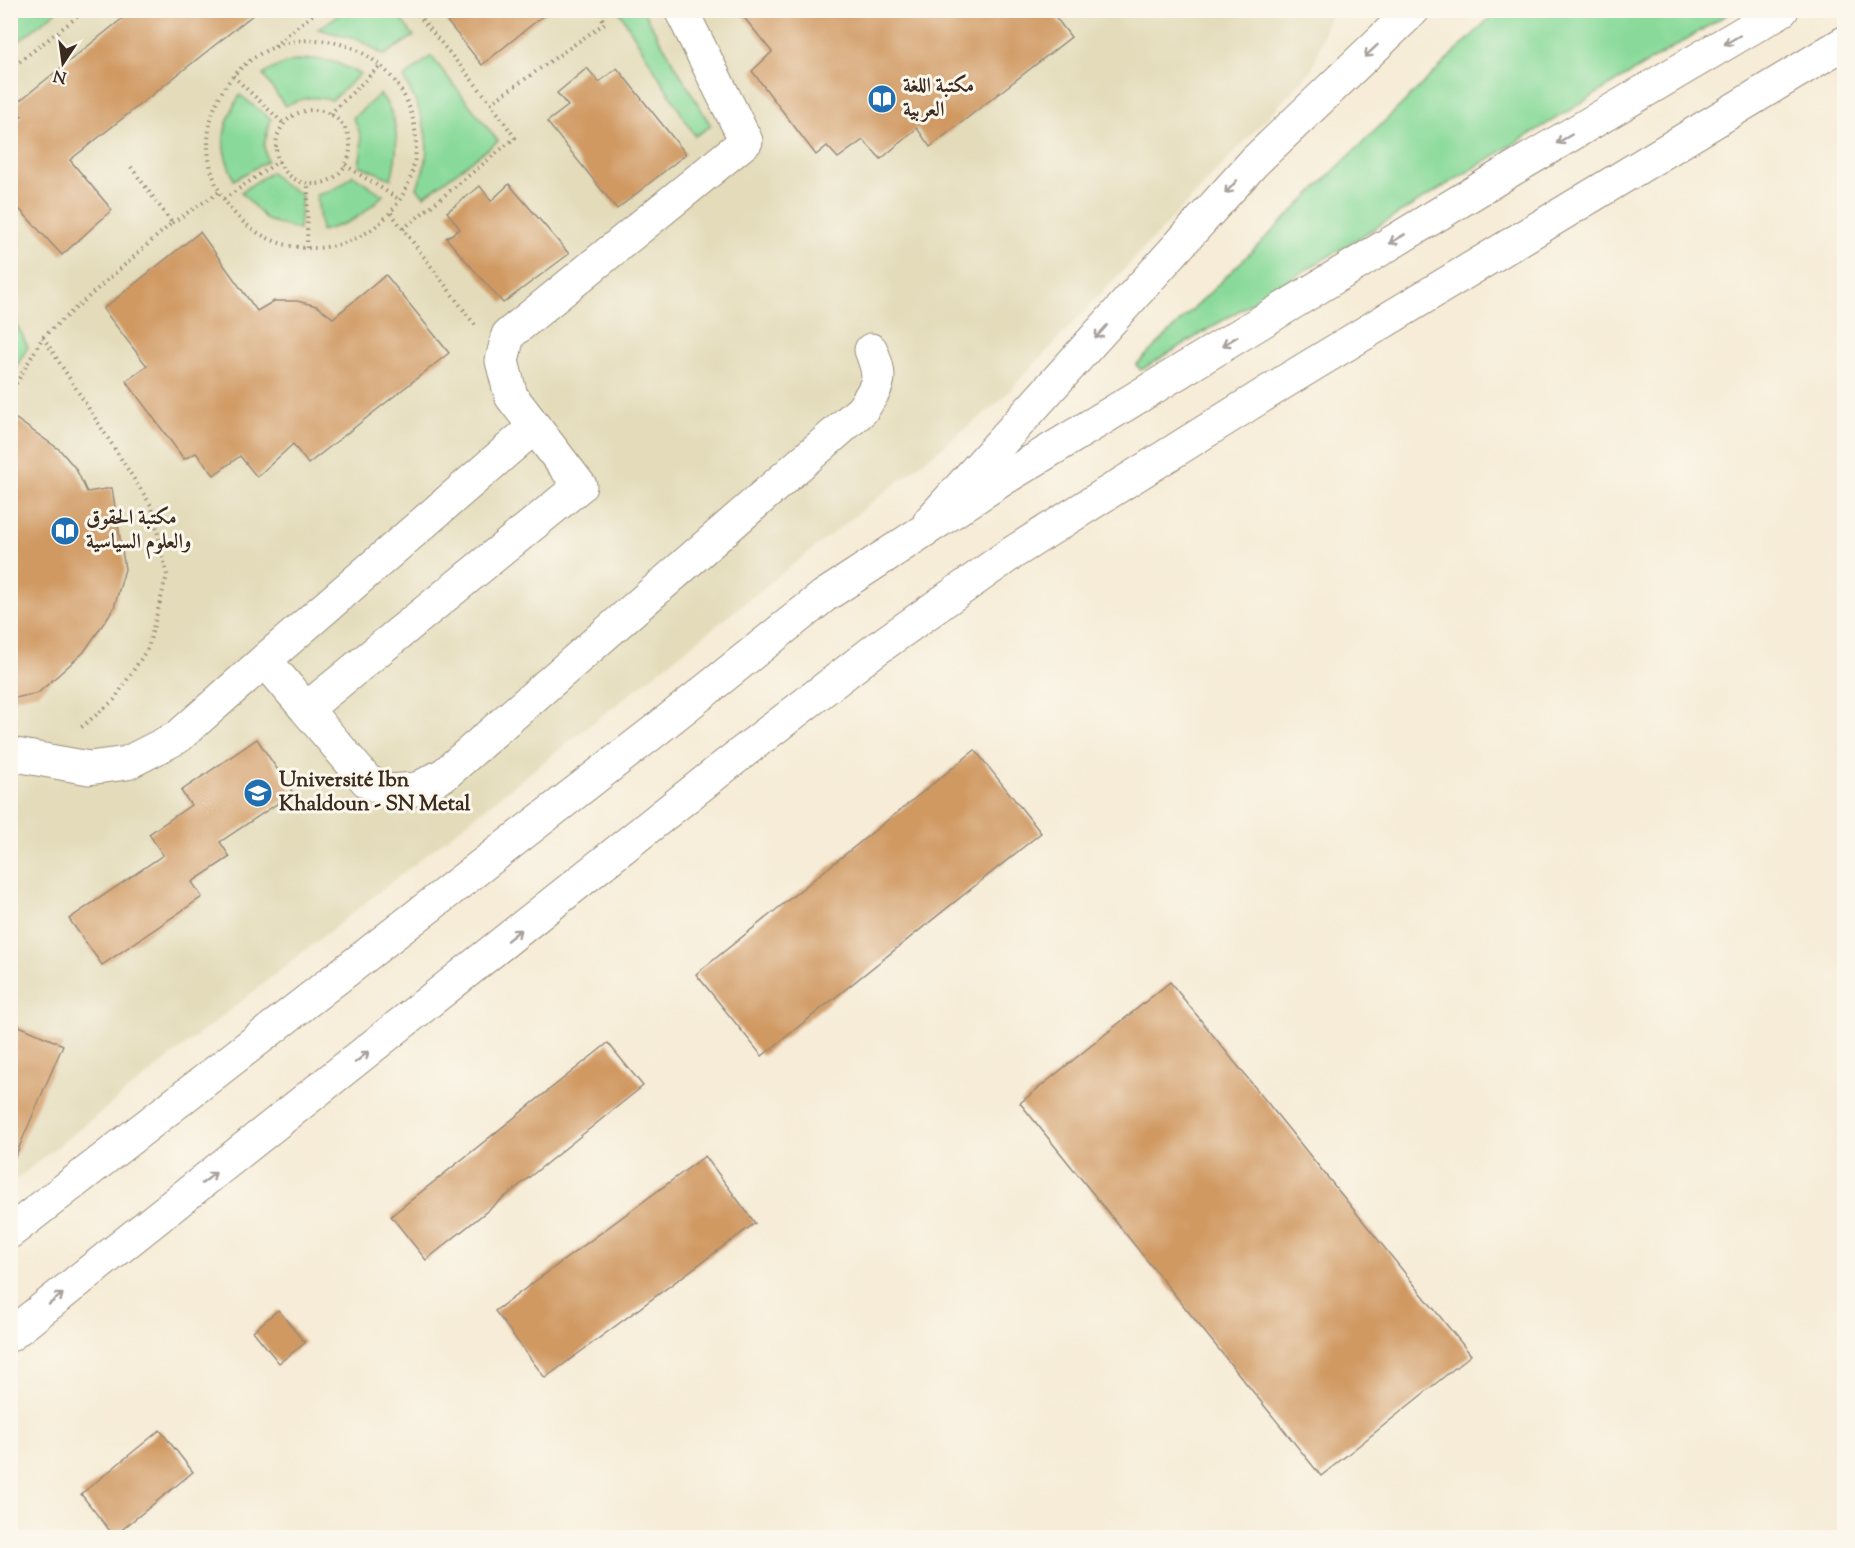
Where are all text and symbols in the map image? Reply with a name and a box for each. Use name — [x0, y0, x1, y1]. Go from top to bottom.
north arrow — [33, 33, 93, 93]
one-way arrow — [1724, 34, 1741, 46]
one-way arrow — [1364, 44, 1379, 58]
text: N — [51, 62, 69, 88]
place label: مكتبة اللغة العربية — [903, 72, 974, 126]
library icon: مكتبة اللغة العربية — [866, 83, 898, 115]
one-way arrow — [1556, 133, 1573, 145]
one-way arrow — [1224, 179, 1238, 194]
one-way arrow — [1389, 234, 1406, 246]
one-way arrow — [1094, 324, 1108, 339]
one-way arrow — [1222, 335, 1239, 347]
place label: مكتبة الحقوق والعلوم السياسية — [86, 504, 191, 560]
library icon: مكتبة الحقوق والعلوم السياسية — [49, 515, 81, 547]
place label: Université Ibn Khaldoun - SN Metal — [279, 766, 471, 820]
school or university icon: Université Ibn Khaldoun - SN Metal — [242, 777, 274, 809]
one-way arrow — [506, 928, 522, 941]
one-way arrow — [354, 1050, 370, 1063]
one-way arrow — [201, 1171, 217, 1184]
one-way arrow — [48, 1292, 64, 1305]

